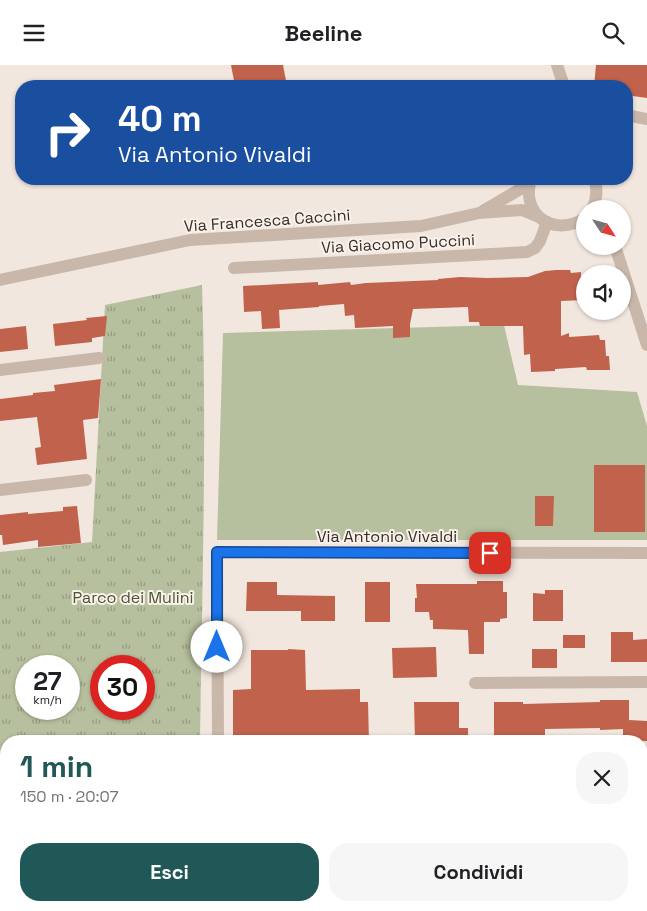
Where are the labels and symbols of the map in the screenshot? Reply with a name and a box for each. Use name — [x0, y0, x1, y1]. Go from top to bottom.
north arrow — [576, 200, 631, 255]
street label: Via Francesca Caccini — [183, 204, 351, 237]
street label: Via Giacomo Puccini — [321, 229, 475, 258]
street label: Via Antonio Vivaldi — [317, 526, 457, 547]
pin — [469, 532, 511, 574]
park label: Parco dei Mulini — [73, 587, 193, 608]
position arrow — [190, 620, 242, 672]
speed limit sign: 30 — [90, 655, 155, 720]

